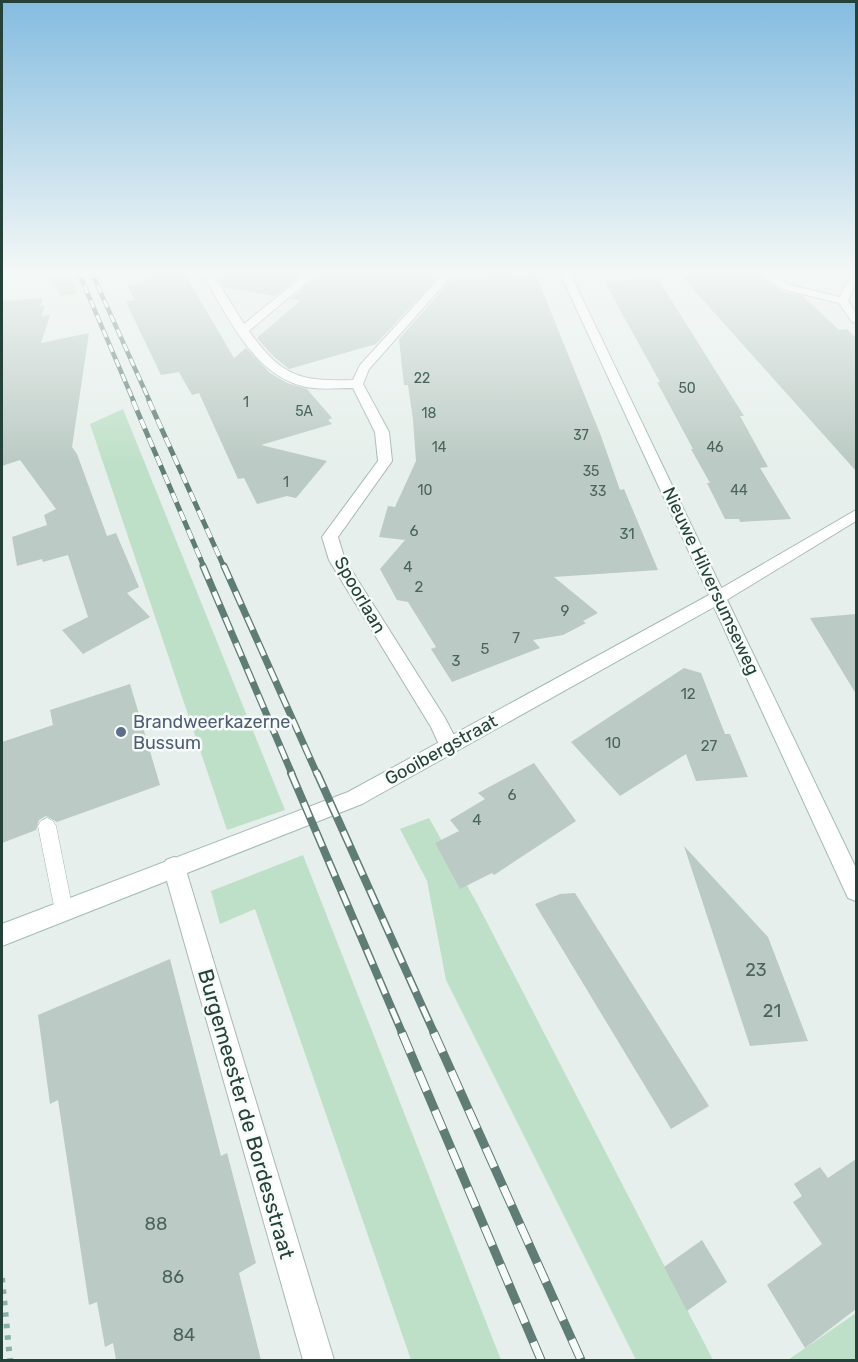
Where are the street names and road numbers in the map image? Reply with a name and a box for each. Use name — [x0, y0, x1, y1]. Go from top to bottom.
street label: Nieuwe Hilversumseweg — [658, 484, 764, 678]
street label: Spoorlaan — [329, 553, 391, 637]
street label: Gooibergstraat — [381, 710, 501, 790]
street label: Burgemeester de Bordesstraat — [193, 966, 300, 1262]

